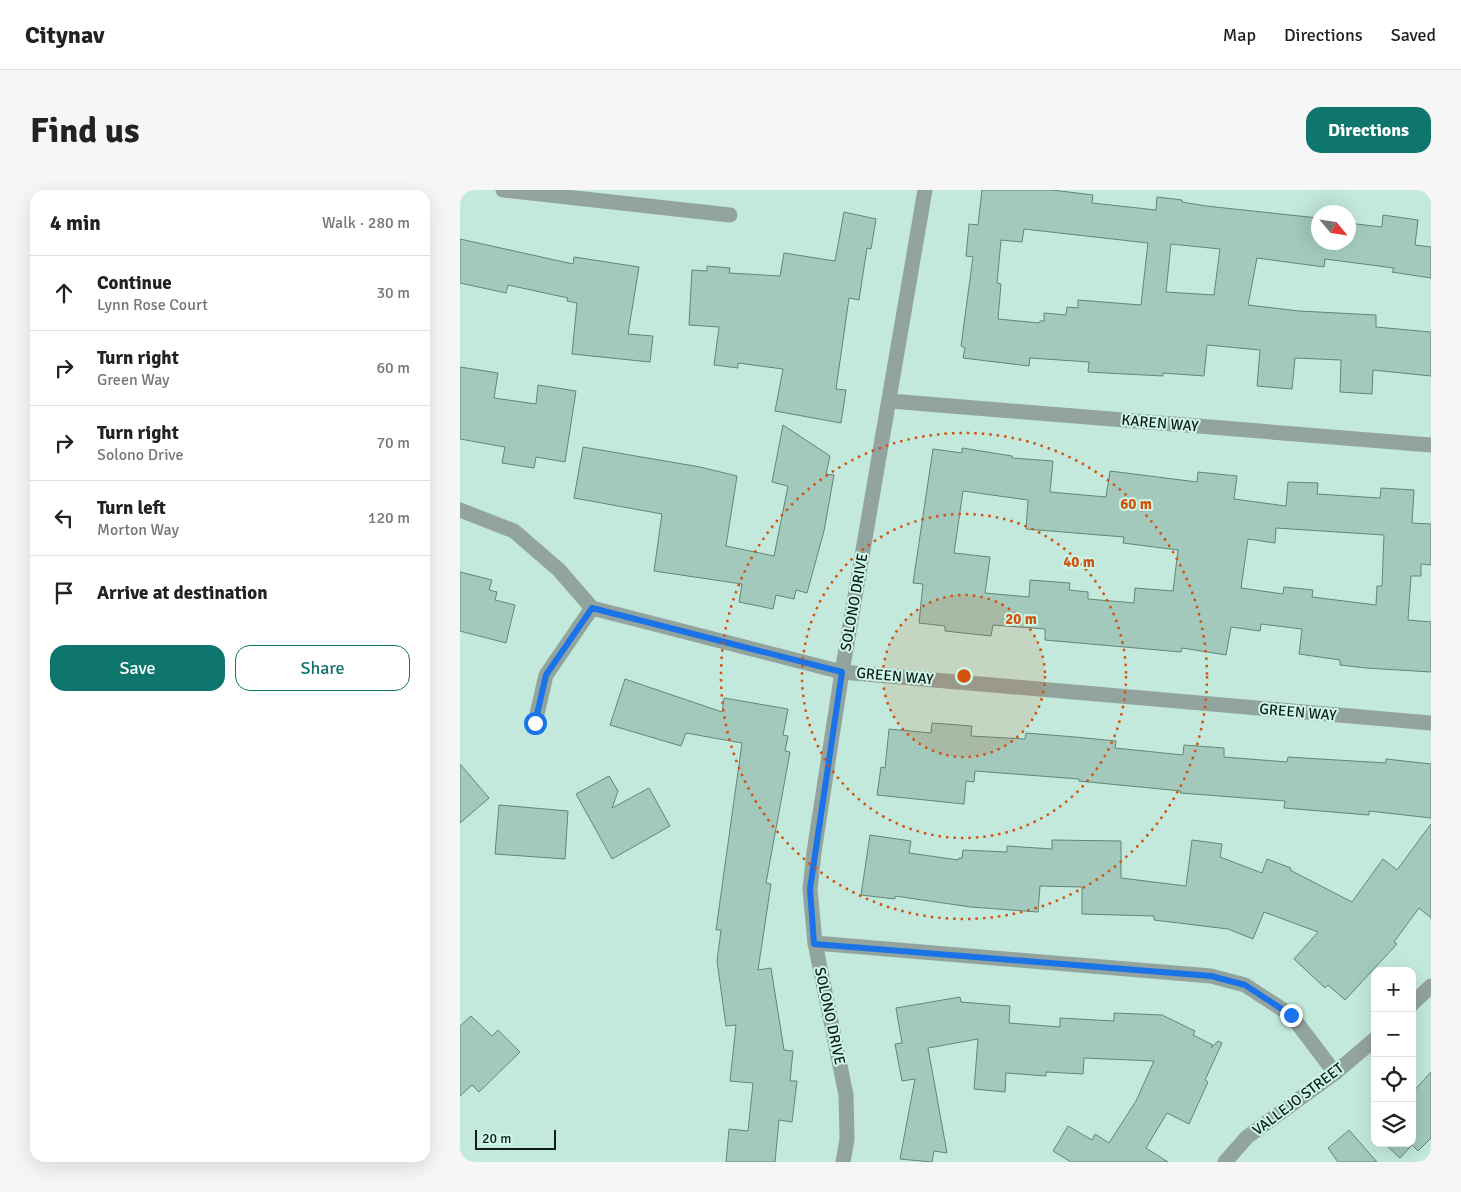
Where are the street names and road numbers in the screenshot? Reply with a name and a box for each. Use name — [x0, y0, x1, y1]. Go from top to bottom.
street label: KAREN WAY — [1121, 411, 1200, 435]
street label: SOLONO DRIVE — [837, 552, 871, 652]
street label: GREEN WAY — [856, 664, 935, 688]
street label: GREEN WAY — [1259, 700, 1338, 724]
street label: SOLONO DRIVE — [811, 966, 849, 1066]
street label: VALLEJO STREET — [1249, 1059, 1348, 1139]

